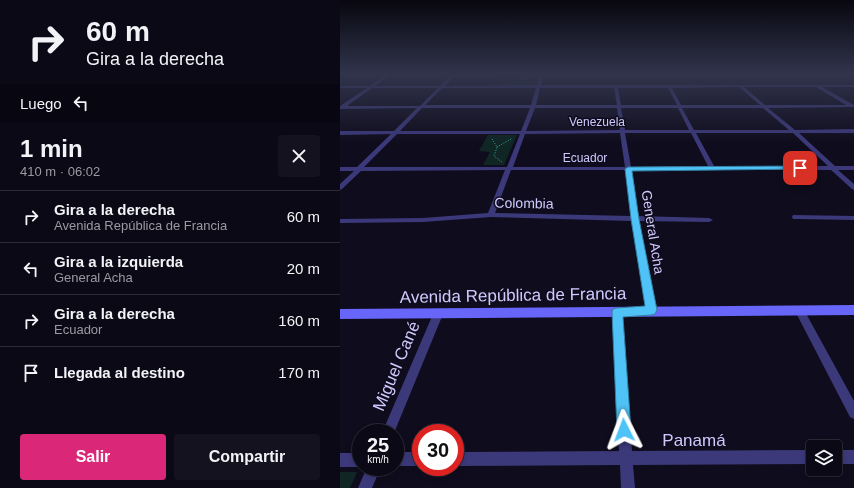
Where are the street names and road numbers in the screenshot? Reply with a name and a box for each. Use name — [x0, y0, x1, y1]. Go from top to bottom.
street label: Venezuela — [569, 115, 625, 129]
street label: Ecuador — [563, 151, 607, 165]
street label: General Acha — [638, 189, 668, 275]
street label: Colombia — [494, 194, 554, 212]
street label: Avenida República de Francia — [400, 284, 627, 307]
street label: Miguel Cané — [369, 319, 424, 414]
street label: Panamá — [662, 431, 726, 450]

